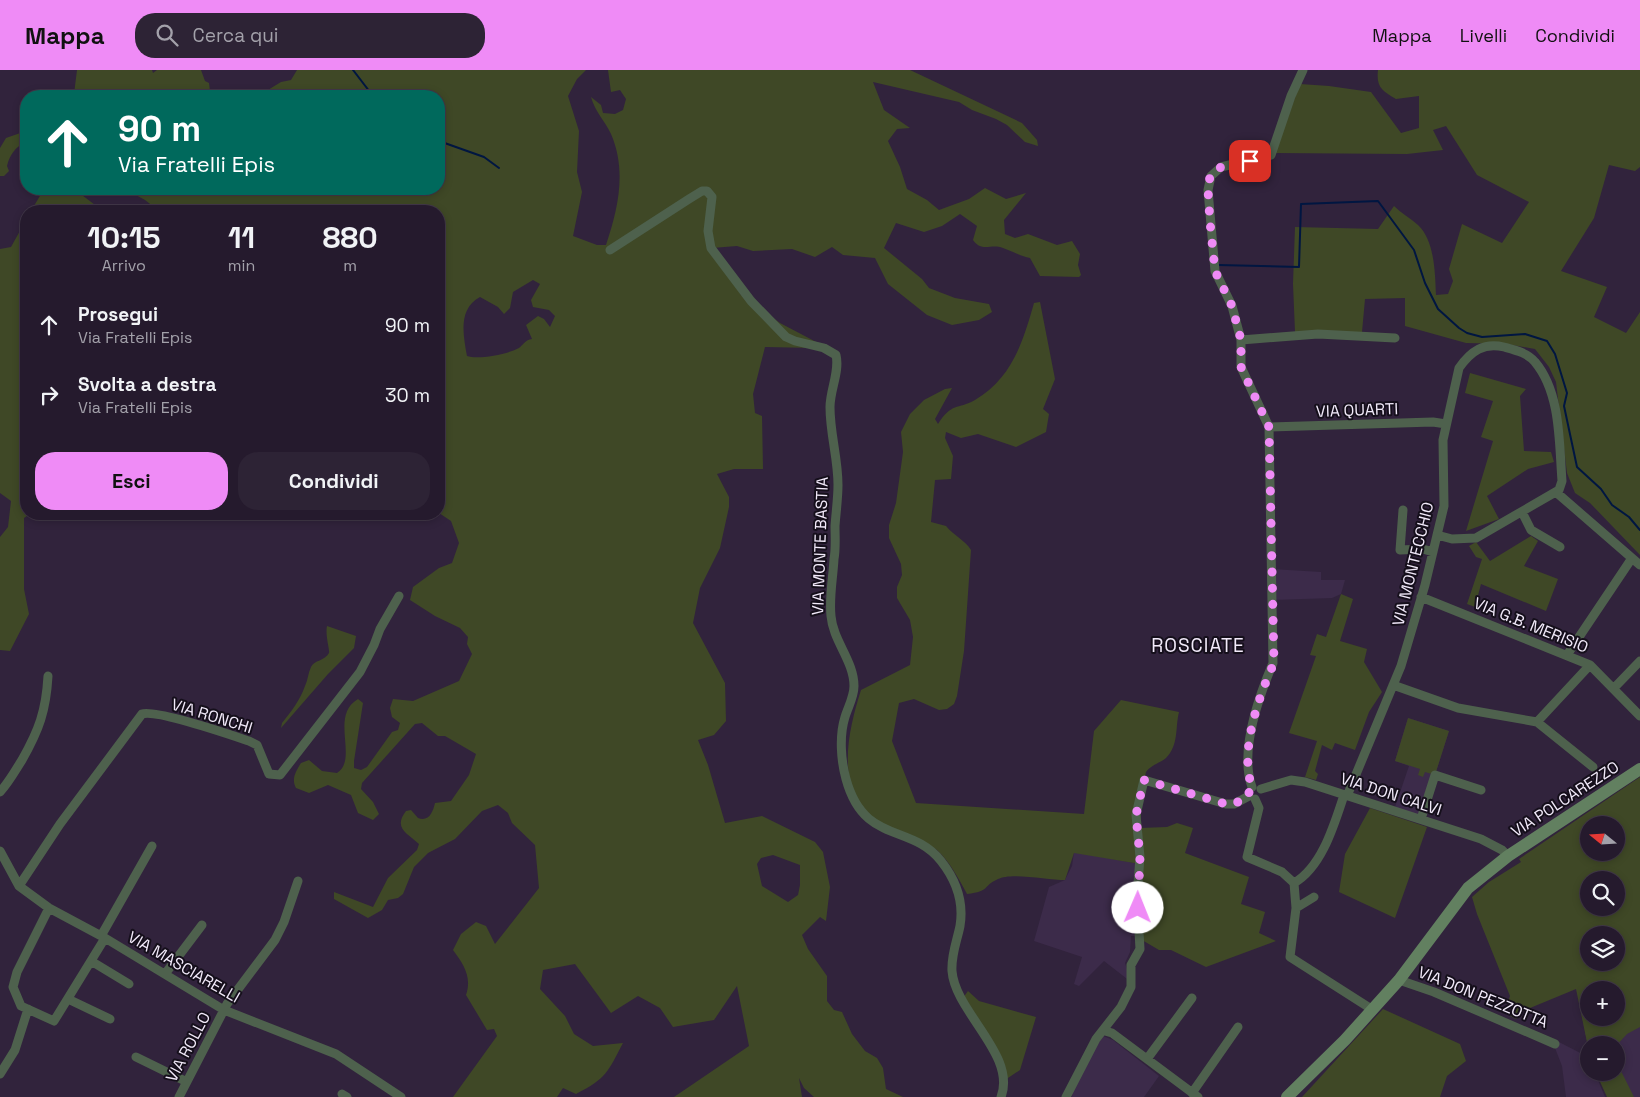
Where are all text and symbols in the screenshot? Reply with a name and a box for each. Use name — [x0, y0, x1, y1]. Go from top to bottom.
search box — [135, 13, 485, 58]
text: Mappa — [25, 20, 105, 51]
icon: search — [153, 21, 181, 49]
text: Cerca qui — [193, 23, 279, 48]
text: Mappa — [1372, 24, 1432, 47]
text: Livelli — [1460, 24, 1507, 47]
text: Condividi — [1535, 24, 1615, 47]
text: 90 m — [118, 107, 201, 151]
icon: ahead — [35, 110, 100, 175]
pin — [1229, 140, 1271, 182]
icon: arrive — [1236, 147, 1264, 175]
text: Via Fratelli Epis — [118, 150, 275, 178]
text: 10:15 — [87, 218, 161, 257]
text: 11 — [228, 218, 255, 257]
text: 880 — [322, 218, 378, 257]
text: Arrivo — [102, 255, 146, 276]
text: min — [228, 255, 255, 276]
text: m — [343, 255, 357, 276]
text: Prosegui — [78, 302, 158, 327]
icon: ahead — [35, 311, 63, 339]
text: 90 m — [385, 313, 430, 338]
text: Via Fratelli Epis — [78, 327, 192, 348]
text: Svolta a destra — [78, 372, 216, 397]
icon: right — [35, 381, 63, 409]
text: 30 m — [385, 383, 430, 408]
text: Via Fratelli Epis — [78, 397, 192, 418]
street label: VIA QUARTI — [1316, 398, 1398, 422]
button: Esci — [35, 452, 228, 510]
button: Condividi — [238, 452, 430, 510]
street label: VIA MONTE BASTIA — [807, 476, 833, 616]
street label: VIA MONTECCHIO — [1387, 500, 1439, 628]
street label: VIA G.B. MERISIO — [1471, 592, 1591, 658]
district label: ROSCIATE — [1151, 633, 1245, 658]
street label: VIA RONCHI — [169, 694, 255, 738]
street label: VIA POLCAREZZO — [1507, 756, 1623, 842]
street label: VIA DON CALVI — [1338, 768, 1444, 820]
north arrow — [1580, 816, 1625, 861]
map controls — [1580, 816, 1625, 1081]
button: search — [1580, 871, 1625, 916]
position arrow — [1111, 881, 1163, 933]
street label: VIA MASCIARELLI — [124, 926, 244, 1008]
button: layers — [1580, 926, 1625, 971]
street label: VIA DON PEZZOTTA — [1415, 961, 1551, 1033]
button: + — [1580, 981, 1625, 1026]
street label: VIA ROLLO — [161, 1008, 215, 1086]
button: − — [1580, 1036, 1625, 1081]

